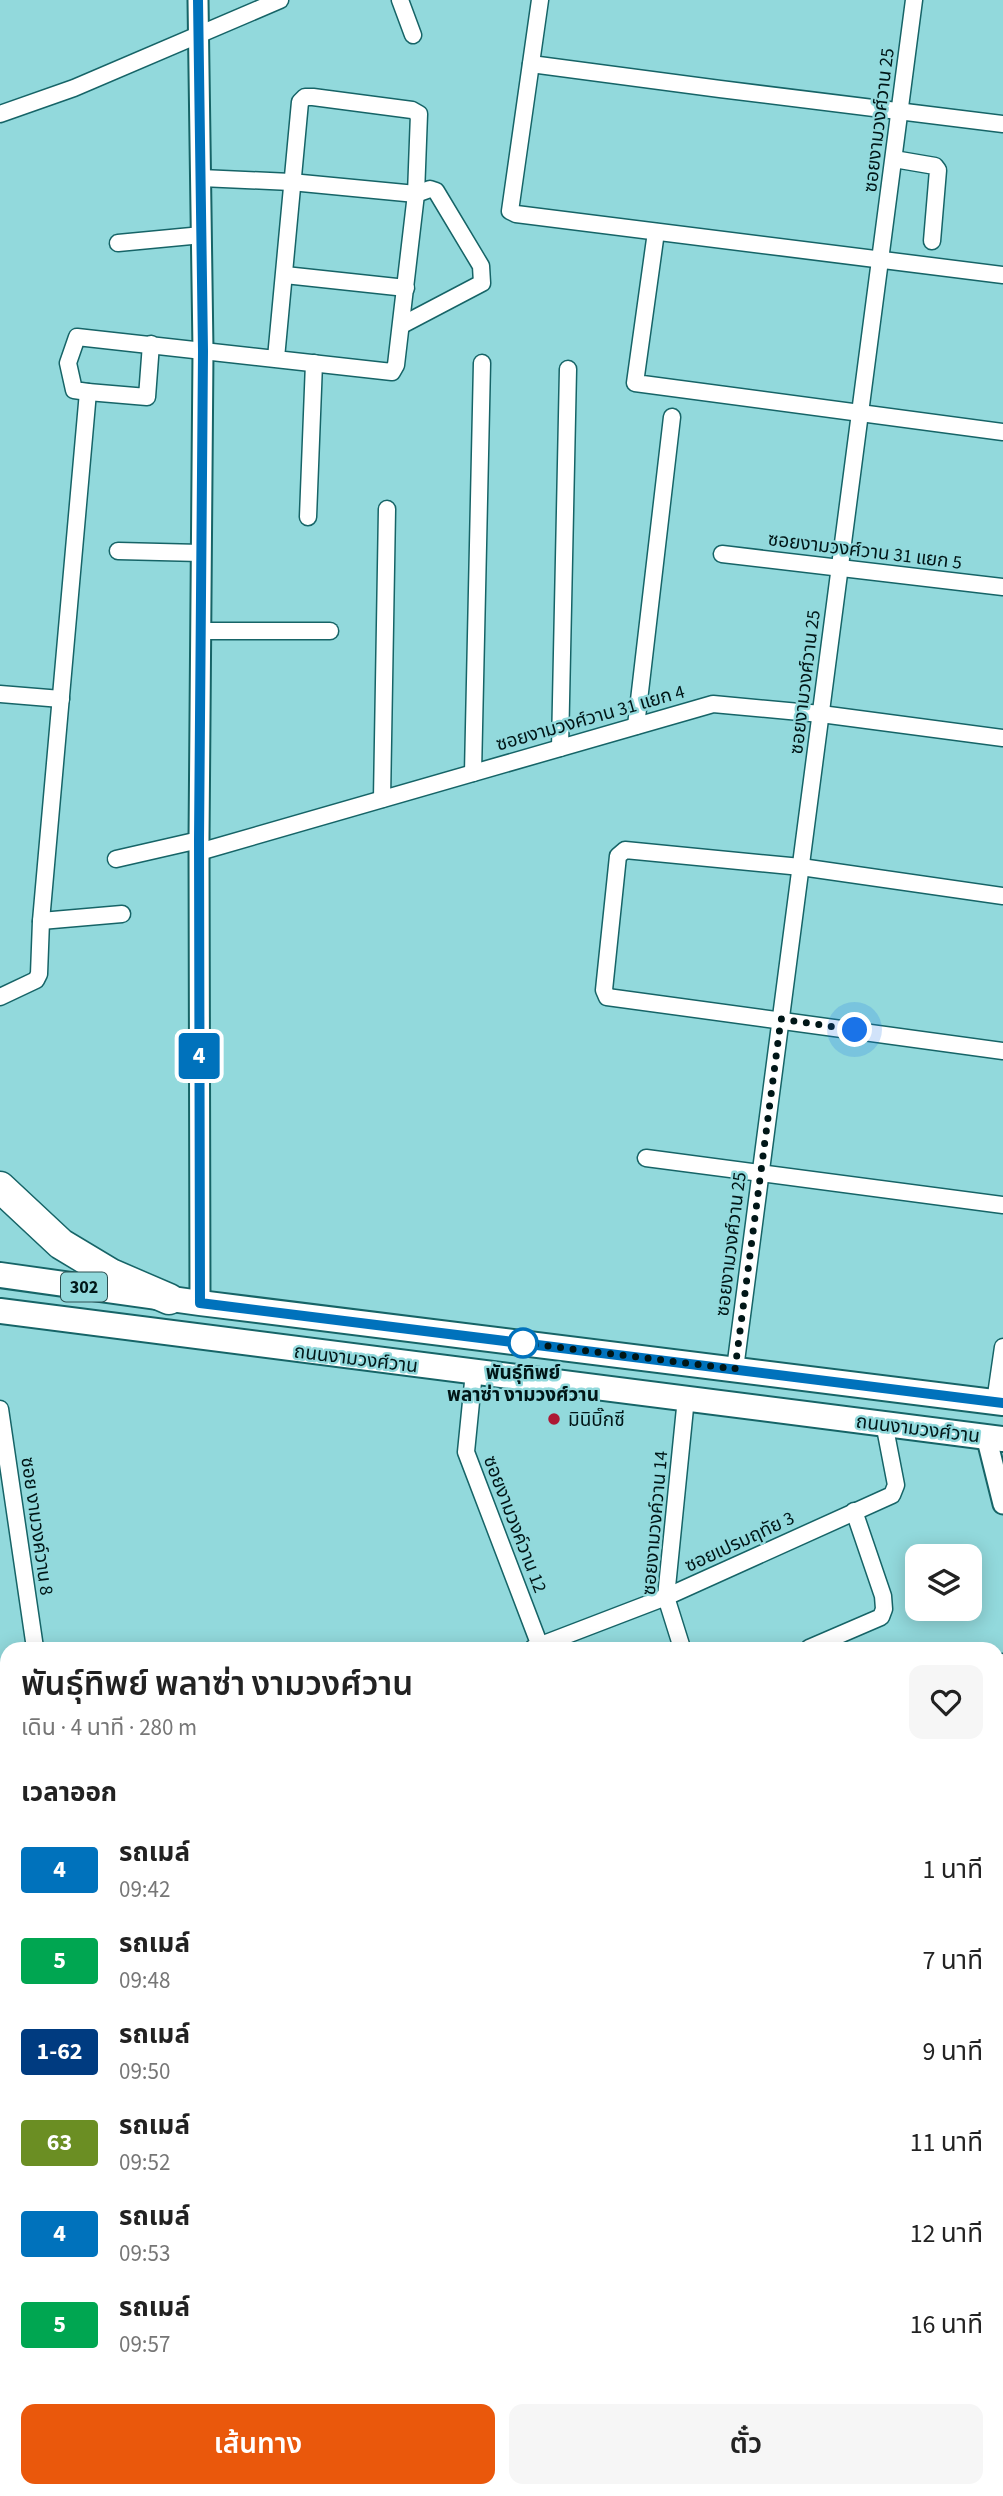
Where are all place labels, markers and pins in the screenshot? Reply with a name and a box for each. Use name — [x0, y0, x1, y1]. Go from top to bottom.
marker: พันธุ์ทิพย์ พลาซ่า งามวงศ์วาน — [508, 1328, 538, 1358]
place label: พันธุ์ทิพย์ พลาซ่า งามวงศ์วาน — [447, 1360, 599, 1409]
place label: มินิบิ๊กซี — [568, 1407, 625, 1434]
marker: มินิบิ๊กซี — [546, 1411, 562, 1427]

